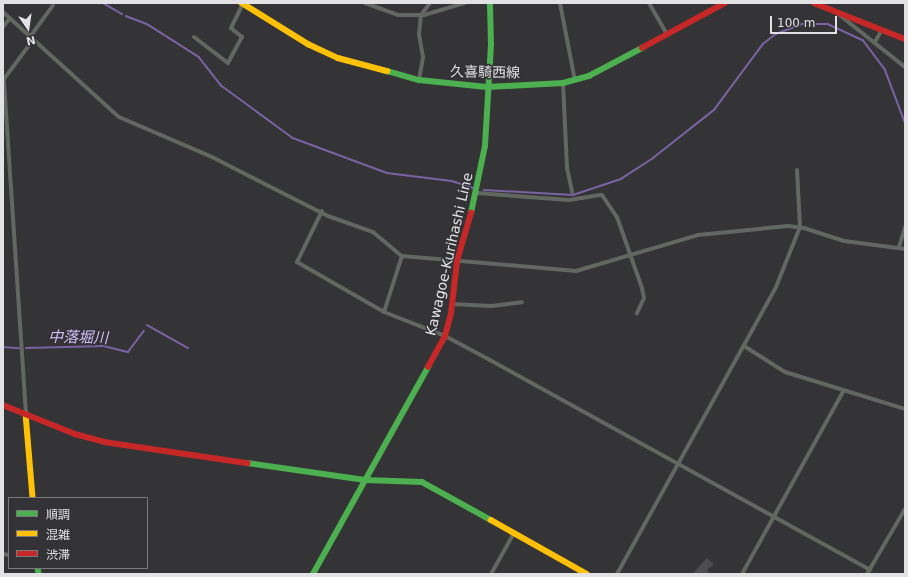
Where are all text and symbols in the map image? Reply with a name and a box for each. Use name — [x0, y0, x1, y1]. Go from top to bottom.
north arrow — [8, 8, 48, 48]
scale bar — [772, 8, 839, 34]
text: 100 m — [777, 16, 815, 30]
text: N — [25, 33, 37, 48]
street label: 久喜騎西線 — [450, 63, 520, 81]
street label: Kawagoe-Kurihashi Line — [422, 171, 476, 337]
water label: 中落堀川 — [48, 328, 108, 348]
legend — [8, 497, 148, 569]
text: 順調 — [46, 508, 70, 522]
text: 混雑 — [46, 528, 70, 542]
text: 渋滞 — [46, 548, 70, 562]

